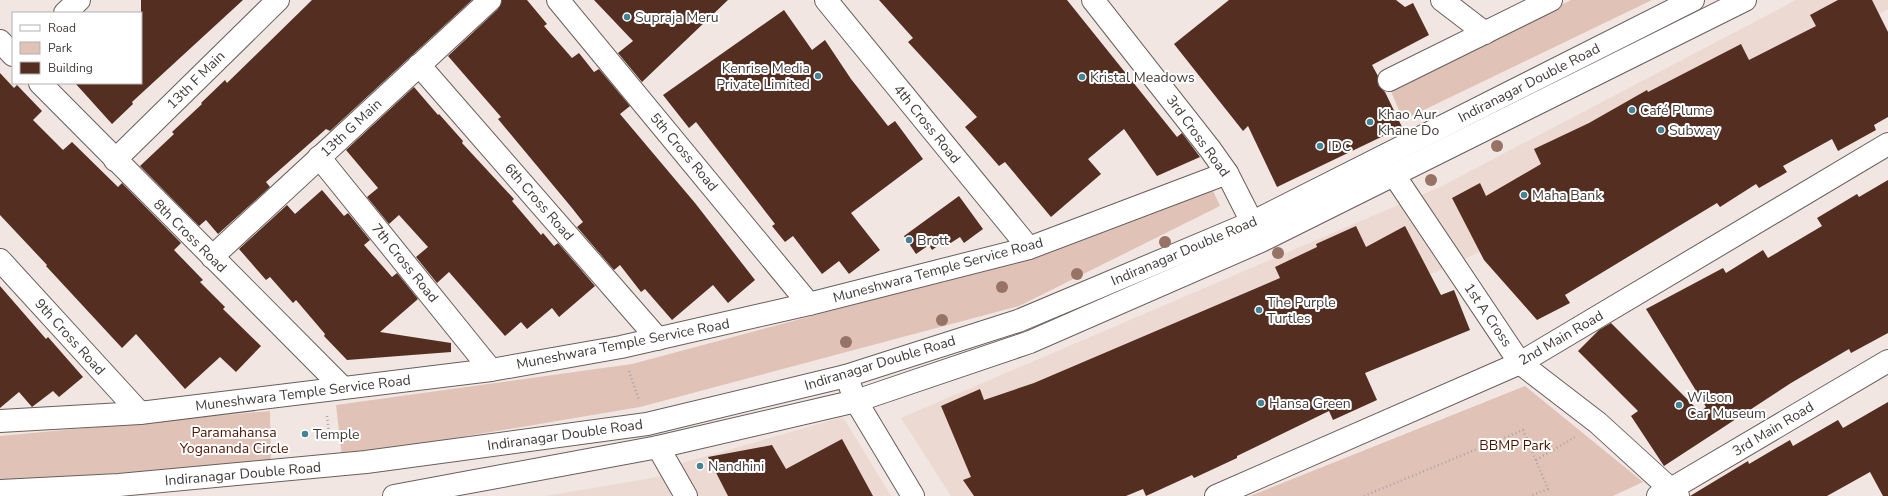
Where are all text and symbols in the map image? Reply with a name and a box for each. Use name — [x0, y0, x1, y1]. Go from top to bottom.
place label: Supraja Meru — [635, 8, 719, 27]
legend — [12, 12, 142, 84]
marker: Supraja Meru — [622, 12, 632, 22]
text: Road — [48, 20, 76, 36]
street label: Indiranagar Double Road — [1455, 39, 1603, 127]
text: Park — [48, 40, 73, 56]
street label: 13th F Main — [163, 47, 229, 113]
place label: Kenrise Media Private Limited — [716, 59, 810, 94]
text: Building — [48, 60, 93, 76]
place label: Kristal Meadows — [1090, 68, 1195, 87]
marker: Kenrise Media Private Limited — [813, 71, 823, 81]
marker: Kristal Meadows — [1077, 72, 1087, 82]
street label: 4th Cross Road — [889, 80, 965, 168]
street label: 3rd Cross Road — [1162, 91, 1234, 181]
street label: 13th G Main — [316, 95, 386, 161]
place label: Café Plume — [1640, 101, 1712, 120]
place label: Khao Aur Khane Do — [1378, 105, 1440, 140]
marker: Café Plume — [1627, 105, 1637, 115]
street label: 5th Cross Road — [646, 109, 722, 195]
marker: Khao Aur Khane Do — [1365, 117, 1375, 127]
place label: Subway — [1669, 121, 1721, 140]
marker: Subway — [1656, 125, 1666, 135]
place label: IDC — [1328, 137, 1351, 156]
marker: IDC — [1315, 141, 1325, 151]
street label: 6th Cross Road — [500, 159, 578, 245]
place label: Maha Bank — [1532, 186, 1603, 205]
marker: Maha Bank — [1519, 190, 1529, 200]
street label: 8th Cross Road — [149, 195, 231, 277]
street label: Indiranagar Double Road — [1108, 212, 1260, 290]
street label: 7th Cross Road — [367, 219, 443, 307]
place label: Brott — [917, 231, 949, 250]
street label: Muneshwara Temple Service Road — [831, 233, 1045, 307]
marker: Brott — [904, 235, 914, 245]
street label: 1st A Cross — [1460, 279, 1516, 351]
place label: The Purple Turtles — [1267, 293, 1336, 328]
street label: 9th Cross Road — [31, 295, 109, 379]
marker: The Purple Turtles — [1254, 305, 1264, 315]
street label: 2nd Main Road — [1515, 306, 1607, 370]
street label: Muneshwara Temple Service Road — [515, 314, 731, 374]
street label: Indiranagar Double Road — [802, 331, 958, 395]
street label: Muneshwara Temple Service Road — [194, 370, 412, 416]
place label: Wilson Car Museum — [1687, 388, 1766, 423]
place label: Hansa Green — [1269, 394, 1351, 413]
street label: 3rd Main Road — [1729, 397, 1817, 461]
marker: Hansa Green — [1256, 398, 1266, 408]
marker: Wilson Car Museum — [1674, 400, 1684, 410]
street label: Indiranagar Double Road — [486, 415, 644, 455]
park label: Paramahansa Yogananda Circle — [179, 423, 288, 458]
place label: Temple — [313, 425, 359, 444]
marker: Temple — [300, 429, 310, 439]
park label: BBMP Park — [1479, 436, 1552, 455]
place label: Nandhini — [708, 457, 764, 476]
street label: Indiranagar Double Road — [164, 458, 322, 490]
marker: Nandhini — [695, 461, 705, 471]

